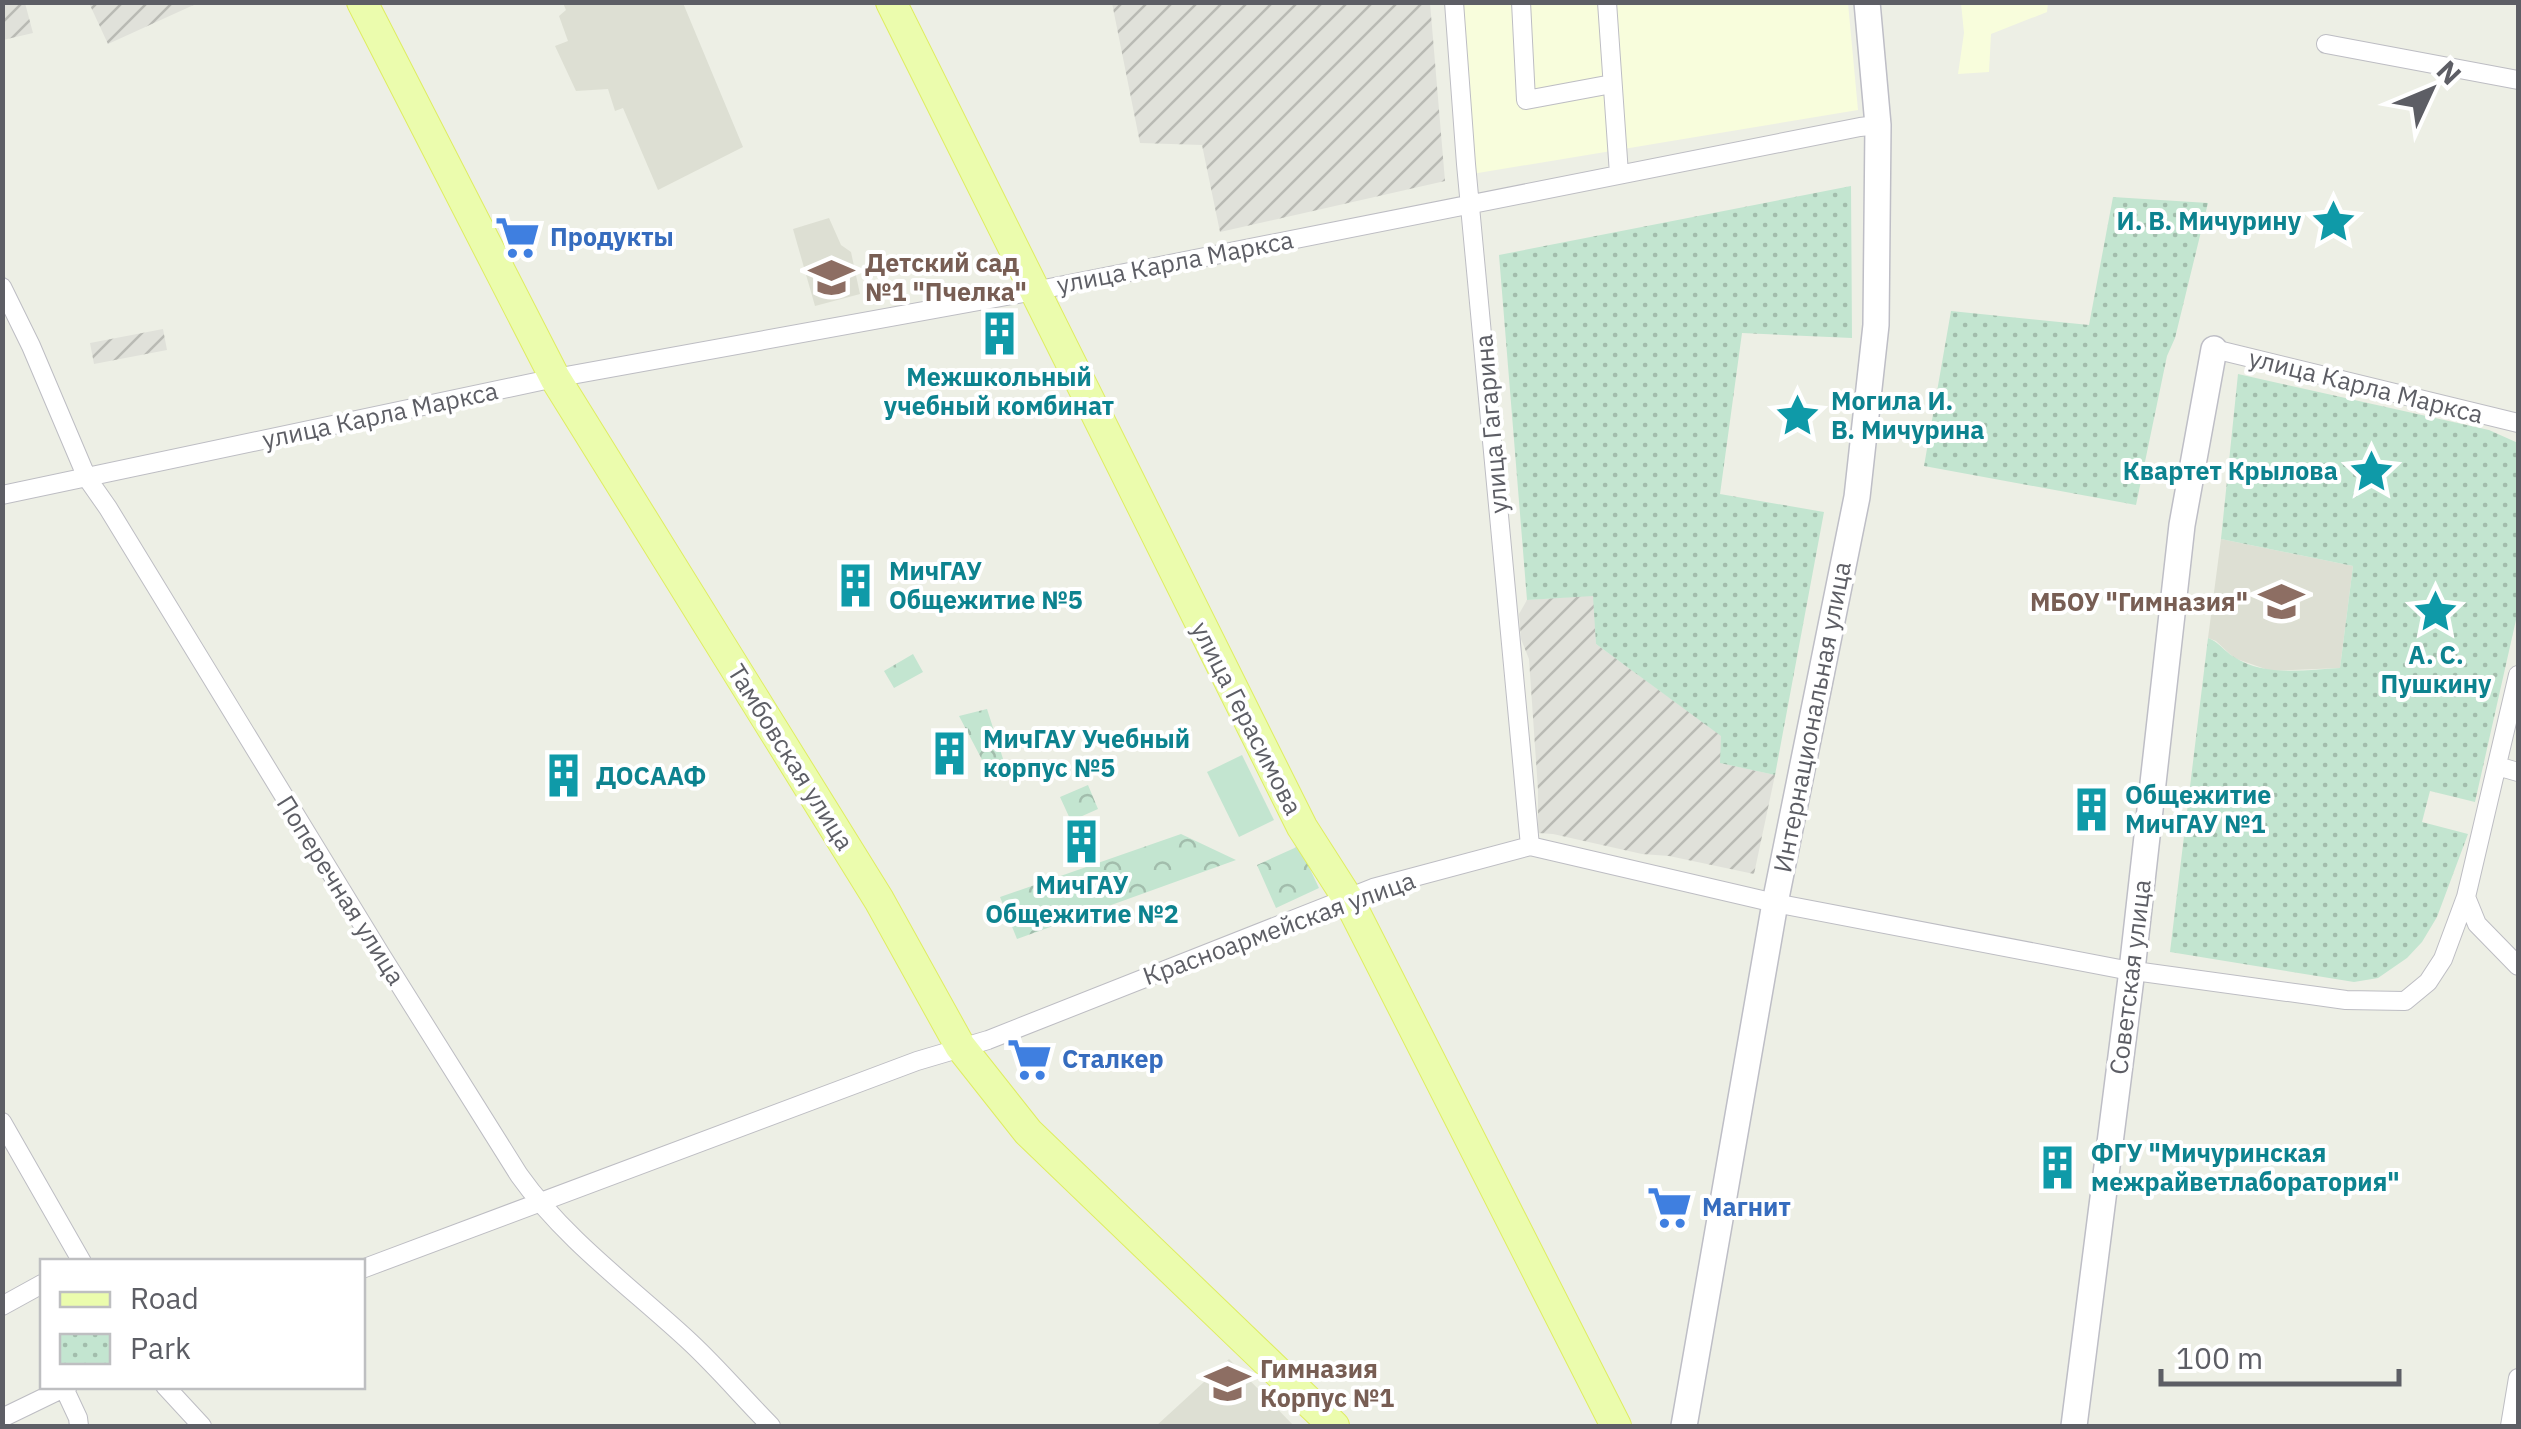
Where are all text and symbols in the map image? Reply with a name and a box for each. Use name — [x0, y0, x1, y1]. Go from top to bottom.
north arrow — [2381, 40, 2481, 140]
text: N — [2429, 52, 2470, 92]
place icon: И. В. Мичурину — [2310, 197, 2358, 245]
place label: И. В. Мичурину — [2117, 204, 2302, 237]
supermarket icon: Продукты — [493, 213, 541, 261]
place label: Продукты — [550, 220, 674, 253]
street label: улица Карла Маркса — [1054, 222, 1296, 301]
place label: Детский сад №1 "Пчелка" — [865, 246, 1027, 308]
school or university icon: Детский сад №1 "Пчелка" — [808, 253, 856, 301]
building icon: Межшкольный учебный комбинат — [975, 309, 1023, 357]
street label: улица Гагарина — [1466, 333, 1515, 515]
street label: улица Карла Маркса — [2246, 340, 2487, 431]
place label: Межшкольный учебный комбинат — [884, 360, 1114, 422]
street label: улица Карла Маркса — [259, 373, 501, 456]
place label: Могила И. В. Мичурина — [1831, 384, 1985, 446]
place icon: Могила И. В. Мичурина — [1774, 391, 1822, 439]
place icon: Квартет Крылова — [2347, 447, 2395, 495]
place label: Квартет Крылова — [2123, 454, 2338, 487]
place label: МичГАУ Общежитие №5 — [889, 554, 1083, 616]
street label: Интернациональная улица — [1765, 559, 1858, 875]
building icon: МичГАУ Общежитие №5 — [832, 561, 880, 609]
school or university icon: МБОУ "Гимназия" — [2257, 578, 2305, 626]
place label: МБОУ "Гимназия" — [2030, 585, 2248, 618]
place icon: А. С. Пушкину — [2412, 587, 2460, 635]
street label: улица Герасимова — [1184, 616, 1310, 820]
place label: А. С. Пушкину — [2381, 638, 2492, 700]
street label: Тамбовская улица — [721, 658, 862, 856]
place label: МичГАУ Учебный корпус №5 — [983, 722, 1190, 784]
building icon: МичГАУ Учебный корпус №5 — [926, 729, 974, 777]
building icon: ДОСААФ — [539, 752, 587, 800]
place label: ДОСААФ — [596, 759, 706, 792]
place label: Общежитие МичГАУ №1 — [2125, 778, 2271, 840]
building icon: Общежитие МичГАУ №1 — [2068, 785, 2116, 833]
street label: Поперечная улица — [270, 789, 413, 991]
building icon: МичГАУ Общежитие №2 — [1058, 817, 1106, 865]
street label: Красноармейская улица — [1138, 863, 1419, 992]
place label: МичГАУ Общежитие №2 — [985, 868, 1179, 930]
street label: Советская улица — [2101, 878, 2158, 1076]
supermarket icon: Сталкер — [1005, 1035, 1053, 1083]
place label: Сталкер — [1062, 1042, 1164, 1075]
place label: ФГУ "Мичуринская межрайветлаборатория" — [2091, 1136, 2400, 1198]
building icon: ФГУ "Мичуринская межрайветлаборатория" — [2034, 1143, 2082, 1191]
supermarket icon: Магнит — [1645, 1183, 1693, 1231]
place label: Магнит — [1702, 1190, 1791, 1223]
legend — [40, 1259, 365, 1389]
text: Road — [130, 1278, 199, 1317]
scale bar — [2161, 1324, 2398, 1386]
text: Park — [130, 1328, 191, 1367]
text: 100 m — [2176, 1338, 2263, 1377]
place label: Гимназия Корпус №1 — [1260, 1352, 1394, 1414]
school or university icon: Гимназия Корпус №1 — [1203, 1359, 1251, 1407]

